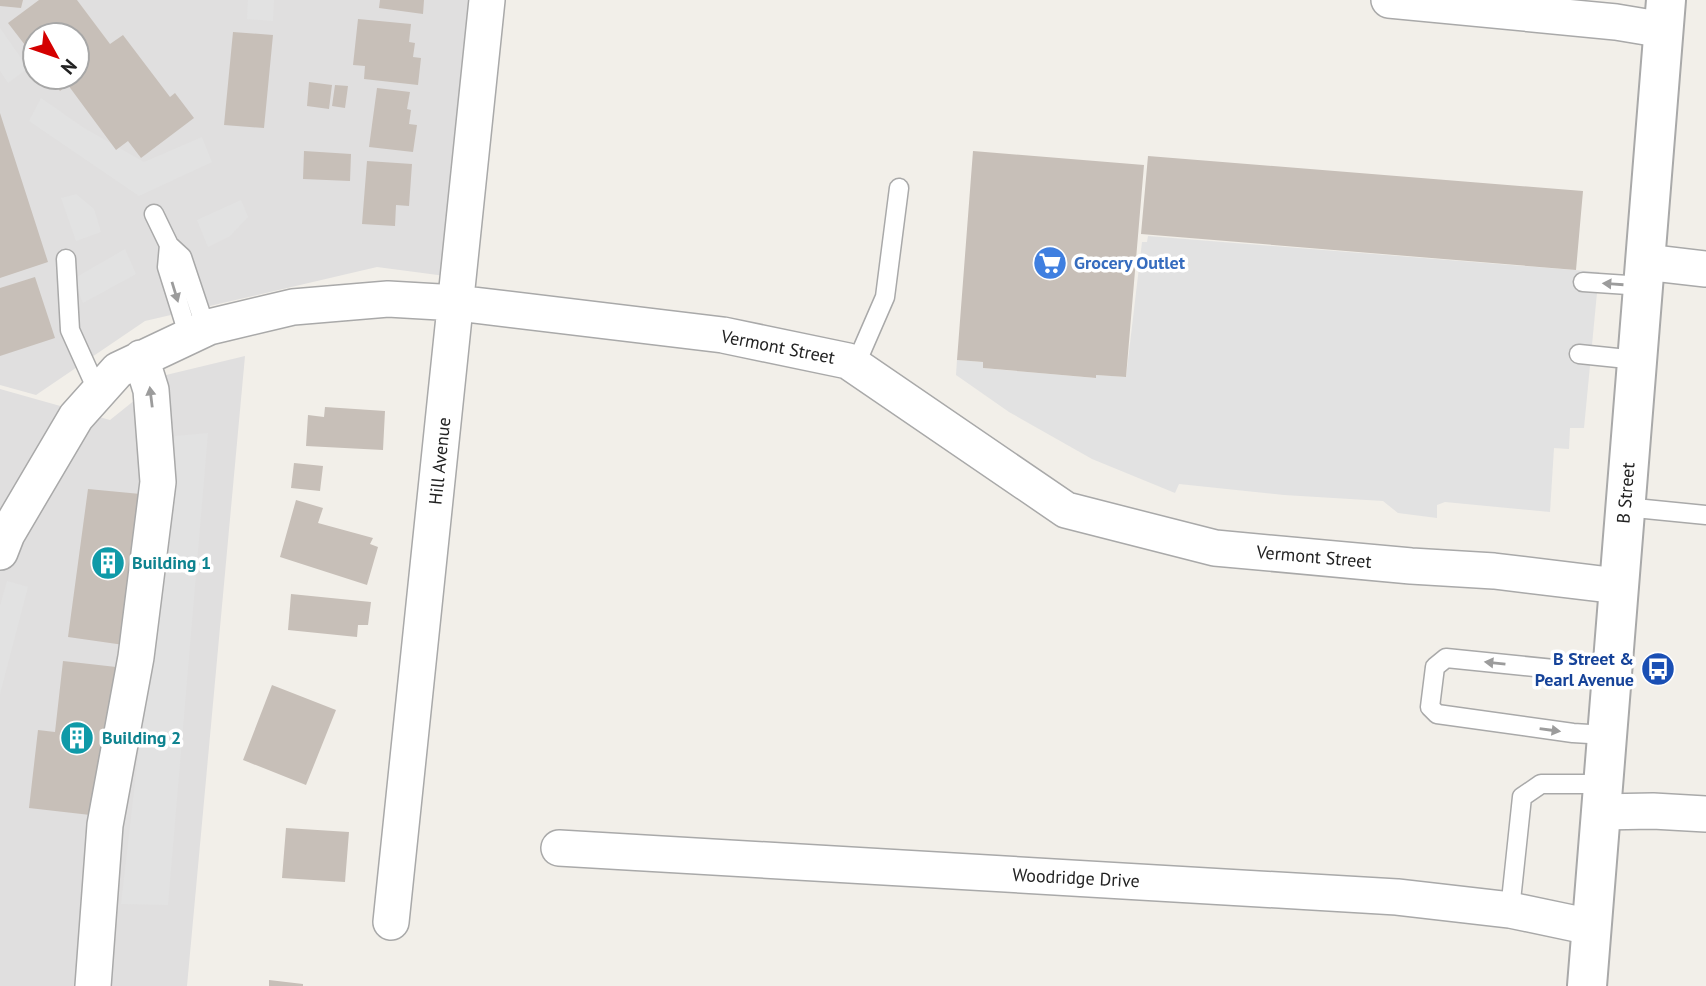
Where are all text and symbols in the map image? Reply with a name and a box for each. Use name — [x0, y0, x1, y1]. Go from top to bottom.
north arrow — [21, 21, 91, 91]
text: N — [56, 54, 82, 79]
supermarket icon: Grocery Outlet — [1031, 244, 1069, 282]
place label: Grocery Outlet — [1074, 251, 1186, 274]
one-way arrow — [1602, 278, 1624, 289]
one-way arrow — [170, 281, 180, 302]
street label: Vermont Street — [718, 324, 837, 369]
one-way arrow — [145, 386, 156, 408]
street label: Hill Avenue — [423, 416, 456, 506]
street label: B Street — [1611, 461, 1640, 524]
street label: Vermont Street — [1255, 540, 1373, 573]
building icon: Building 1 — [89, 544, 127, 582]
place label: Building 1 — [132, 551, 211, 574]
place label: B Street & Pearl Avenue — [1535, 647, 1634, 691]
bus stop icon: B Street & Pearl Avenue — [1639, 650, 1677, 688]
one-way arrow — [1483, 657, 1505, 668]
building icon: Building 2 — [58, 719, 96, 757]
one-way arrow — [1539, 725, 1561, 736]
place label: Building 2 — [102, 726, 181, 749]
street label: Woodridge Drive — [1012, 863, 1140, 892]

